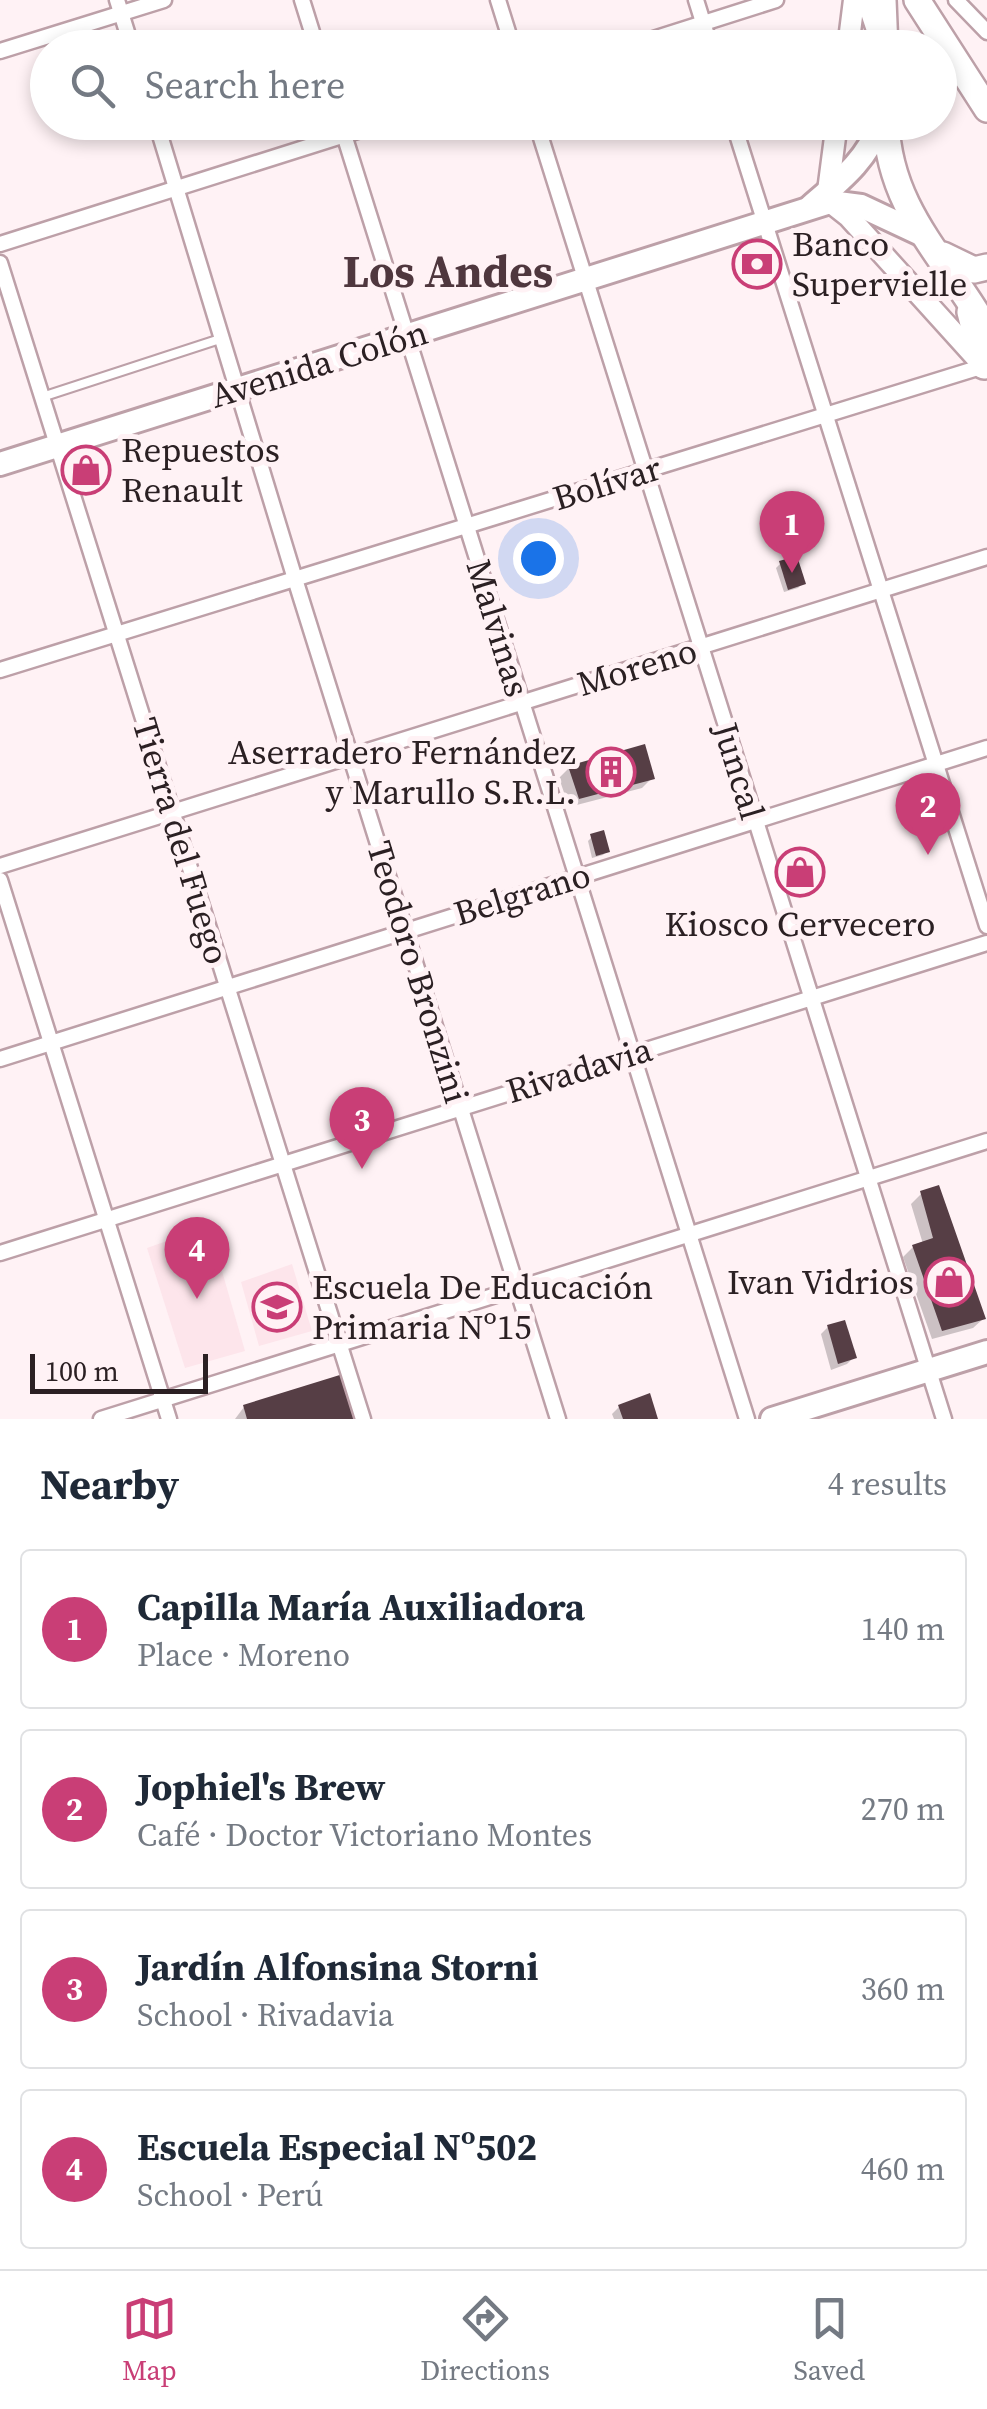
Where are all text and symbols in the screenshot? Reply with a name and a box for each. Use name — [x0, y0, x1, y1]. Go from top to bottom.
search box — [30, 30, 957, 140]
icon: search — [65, 58, 120, 113]
text: Search here — [145, 59, 345, 111]
place label: Banco Supervielle — [792, 220, 967, 308]
bank icon: Banco Supervielle — [731, 238, 783, 290]
district label: Los Andes — [343, 240, 553, 302]
street label: Avenida Colón — [204, 308, 434, 420]
place label: Repuestos Renault — [121, 426, 280, 514]
shop icon: Repuestos Renault — [60, 444, 112, 496]
street label: Bolívar — [547, 444, 667, 522]
pin: 1 — [760, 490, 824, 573]
your location — [513, 533, 564, 584]
street label: Malvinas — [454, 554, 542, 702]
street label: Moreno — [571, 626, 703, 708]
street label: Tierra del Fuego — [121, 712, 241, 970]
street label: Juncal — [701, 716, 776, 825]
place label: Aserradero Fernández y Marullo S.R.L. — [228, 728, 576, 816]
building icon: Aserradero Fernández y Marullo S.R.L. — [585, 746, 637, 798]
pin: 2 — [896, 772, 960, 855]
street label: Teodoro Bronzini — [355, 835, 481, 1109]
shop icon: Kiosco Cervecero — [774, 846, 826, 898]
street label: Belgrano — [448, 851, 596, 937]
place label: Kiosco Cervecero — [664, 900, 936, 948]
street label: Rivadavia — [500, 1025, 658, 1115]
pin: 3 — [330, 1086, 394, 1169]
pin: 4 — [164, 1216, 230, 1299]
shop icon: Ivan Vidrios — [923, 1256, 975, 1308]
place label: Ivan Vidrios — [727, 1258, 914, 1306]
place label: Escuela De Educación Primaria Nº15 — [312, 1263, 653, 1351]
school or university icon: Escuela De Educación Primaria Nº15 — [251, 1281, 303, 1333]
scale bar — [30, 1349, 208, 1394]
text: 100 m — [45, 1352, 119, 1390]
text: Nearby — [40, 1455, 179, 1513]
text: 4 results — [828, 1462, 947, 1506]
text: Capilla María Auxiliadora — [137, 1581, 585, 1633]
text: 1 — [66, 1607, 83, 1651]
text: 140 m — [861, 1607, 945, 1651]
text: Place · Moreno — [137, 1633, 350, 1677]
text: Jophiel's Brew — [137, 1761, 385, 1813]
text: 2 — [66, 1787, 83, 1831]
text: 270 m — [861, 1787, 945, 1831]
text: Café · Doctor Victoriano Montes — [137, 1813, 592, 1857]
text: Jardín Alfonsina Storni — [137, 1941, 539, 1993]
text: 3 — [66, 1967, 83, 2011]
text: 360 m — [861, 1967, 945, 2011]
text: School · Rivadavia — [137, 1993, 394, 2037]
text: Escuela Especial Nº502 — [137, 2121, 537, 2173]
text: 4 — [66, 2147, 83, 2191]
text: 460 m — [861, 2147, 945, 2191]
text: School · Perú — [137, 2173, 323, 2217]
tab: Map — [122, 2291, 177, 2389]
tab: Directions — [420, 2291, 550, 2389]
tab: Saved — [793, 2291, 865, 2389]

